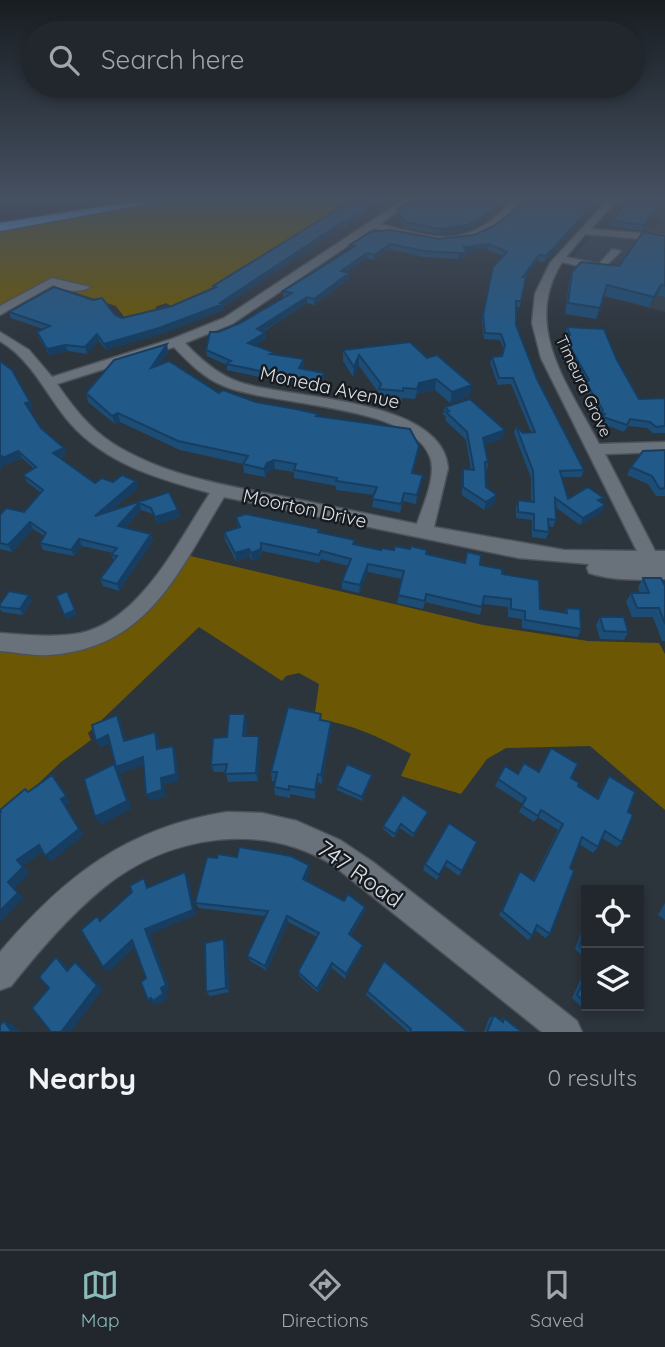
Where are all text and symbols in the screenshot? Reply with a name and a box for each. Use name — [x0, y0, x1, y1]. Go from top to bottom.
search box — [21, 21, 644, 98]
icon: search — [45, 41, 83, 79]
text: Search here — [101, 43, 245, 76]
street label: Timeura Grove — [552, 332, 616, 440]
street label: Moneda Avenue — [258, 360, 402, 414]
street label: Moorton Drive — [241, 483, 369, 533]
street label: 747 Road — [312, 834, 409, 913]
map controls — [581, 885, 644, 1011]
button: locate — [581, 885, 644, 948]
button: layers — [581, 948, 644, 1011]
text: Nearby — [28, 1059, 136, 1097]
text: 0 results — [548, 1063, 637, 1092]
tab: Map — [81, 1266, 120, 1332]
tab: Directions — [281, 1266, 368, 1332]
tab: Saved — [530, 1266, 584, 1332]

